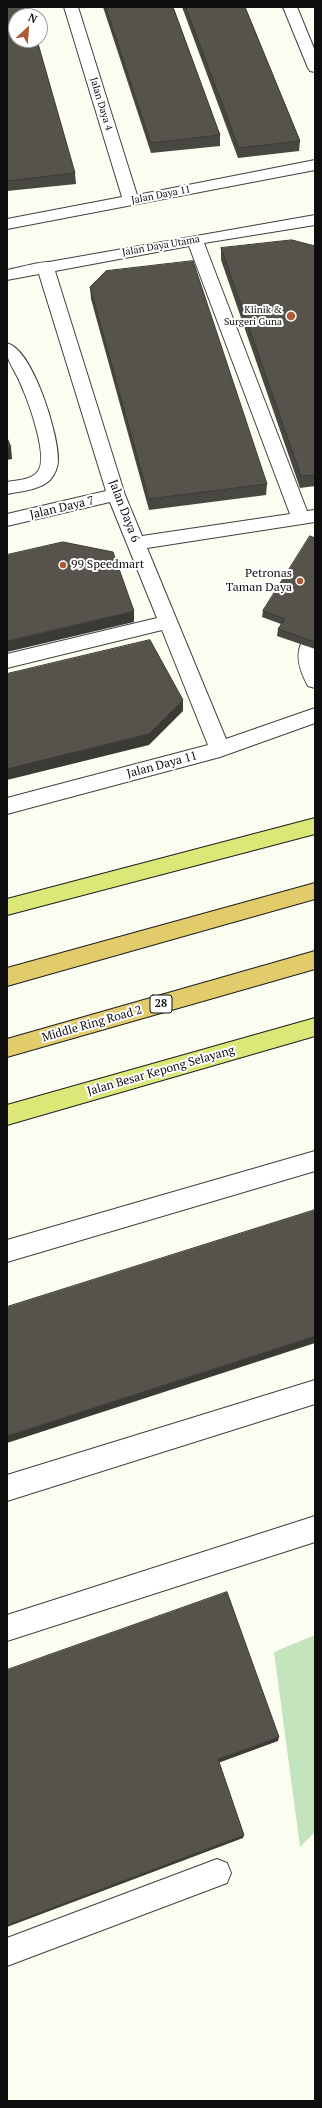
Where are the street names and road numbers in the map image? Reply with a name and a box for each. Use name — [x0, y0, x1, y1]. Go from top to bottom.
street label: Jalan Daya 4 — [87, 76, 115, 132]
street label: Jalan Daya 11 — [130, 183, 192, 207]
street label: Jalan Daya Utama — [121, 233, 201, 259]
street label: Jalan Daya 6 — [105, 478, 143, 544]
street label: Jalan Daya 7 — [28, 494, 96, 522]
street label: Jalan Daya 11 — [125, 749, 199, 781]
road number: 28 — [150, 995, 172, 1013]
street label: Middle Ring Road 2 — [40, 1003, 144, 1045]
street label: Jalan Besar Kepong Selayang — [86, 1043, 236, 1099]

